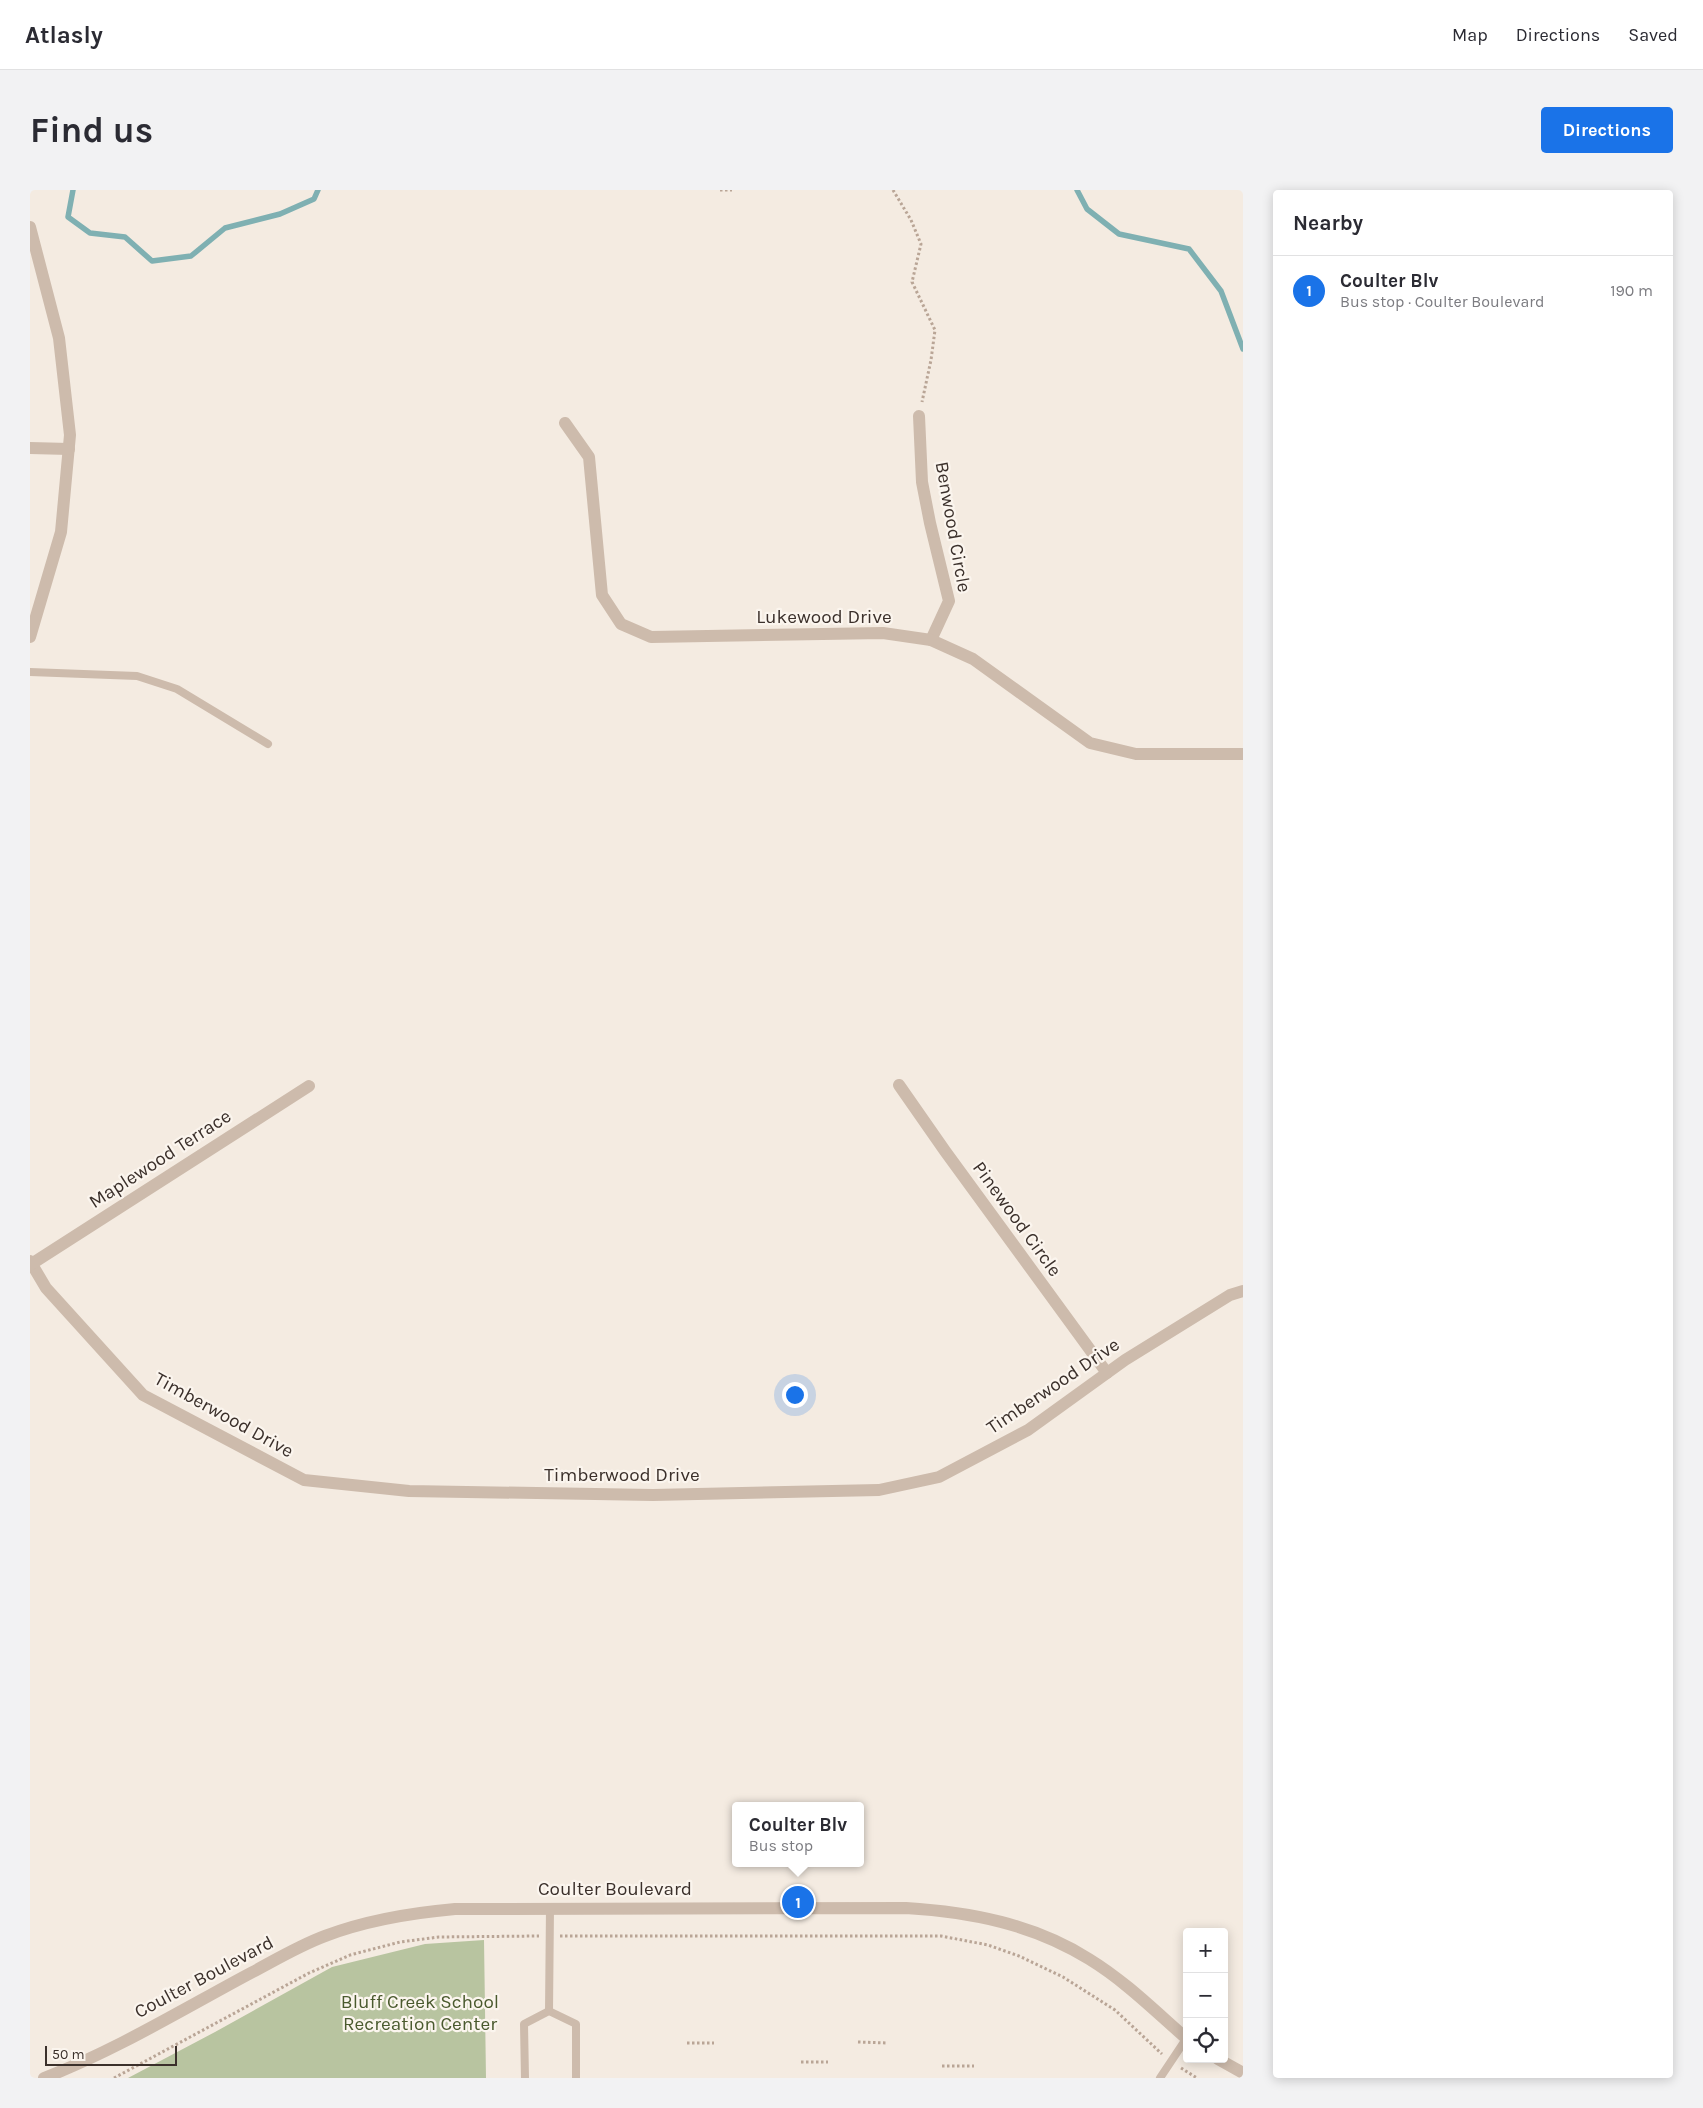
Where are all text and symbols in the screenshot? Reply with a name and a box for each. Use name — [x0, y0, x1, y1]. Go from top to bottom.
text: Atlasly — [25, 21, 103, 49]
text: Map — [1452, 24, 1488, 46]
text: Directions — [1516, 24, 1600, 46]
text: Saved — [1628, 24, 1678, 46]
button: Directions — [1541, 107, 1673, 153]
text: Find us — [30, 110, 153, 151]
text: Nearby — [1293, 211, 1363, 235]
text: Coulter Blv — [1340, 270, 1438, 292]
text: 1 — [1306, 281, 1312, 300]
text: 190 m — [1610, 281, 1653, 300]
text: Bus stop · Coulter Boulevard — [1340, 292, 1545, 311]
street label: Benwood Circle — [931, 460, 975, 594]
street label: Lukewood Drive — [756, 606, 892, 628]
street label: Maplewood Terrace — [85, 1105, 235, 1213]
street label: Pinewood Circle — [968, 1157, 1066, 1281]
street label: Timberwood Drive — [982, 1333, 1124, 1439]
street label: Timberwood Drive — [151, 1368, 297, 1462]
your location — [782, 1382, 808, 1408]
street label: Timberwood Drive — [544, 1464, 700, 1486]
popup — [732, 1802, 864, 1867]
text: Coulter Blv — [749, 1814, 847, 1836]
text: Bus stop — [749, 1836, 813, 1855]
street label: Coulter Boulevard — [538, 1878, 692, 1900]
pin: 1 — [782, 1883, 814, 1921]
map controls — [1183, 1928, 1228, 2063]
button: + — [1183, 1928, 1228, 1973]
street label: Coulter Boulevard — [131, 1931, 277, 2023]
button: − — [1183, 1973, 1228, 2018]
park label: Bluff Creek School Recreation Center — [341, 1991, 499, 2035]
button: locate — [1183, 2018, 1228, 2063]
scale bar — [45, 2043, 178, 2066]
text: 50 m — [52, 2046, 85, 2063]

